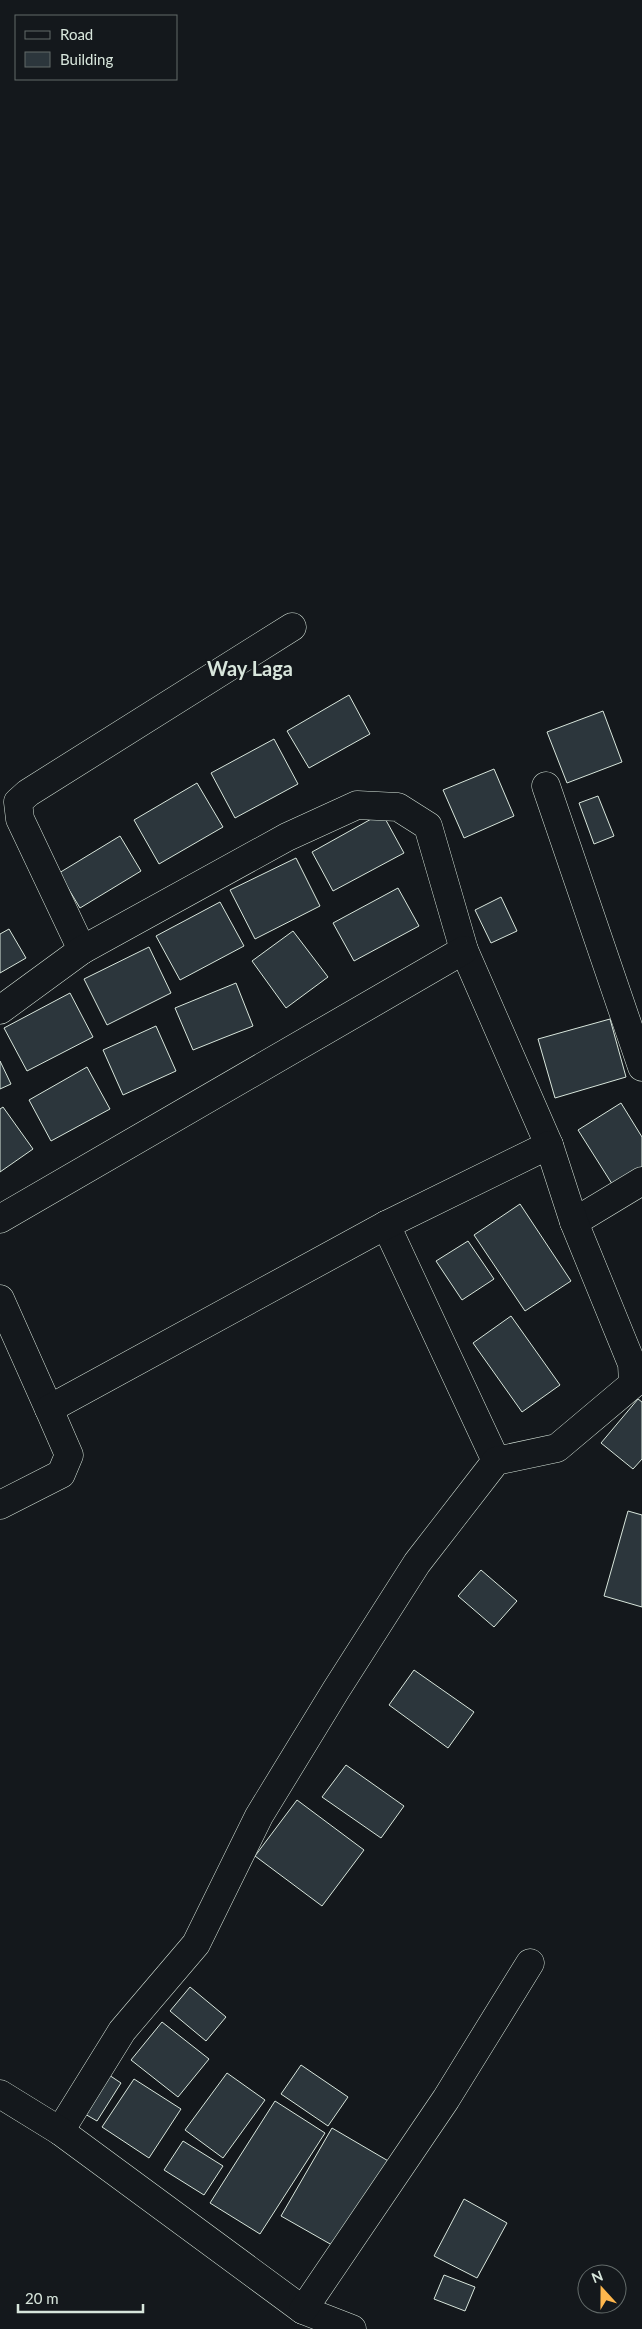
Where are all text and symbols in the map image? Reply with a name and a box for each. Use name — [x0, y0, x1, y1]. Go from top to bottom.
legend — [15, 15, 178, 80]
text: Road — [60, 25, 93, 43]
text: Building — [60, 50, 113, 68]
district label: Way Laga — [207, 656, 293, 680]
north arrow — [577, 2264, 627, 2314]
text: N — [589, 2267, 605, 2286]
scale bar — [18, 2282, 142, 2314]
text: 20 m — [25, 2289, 59, 2307]

